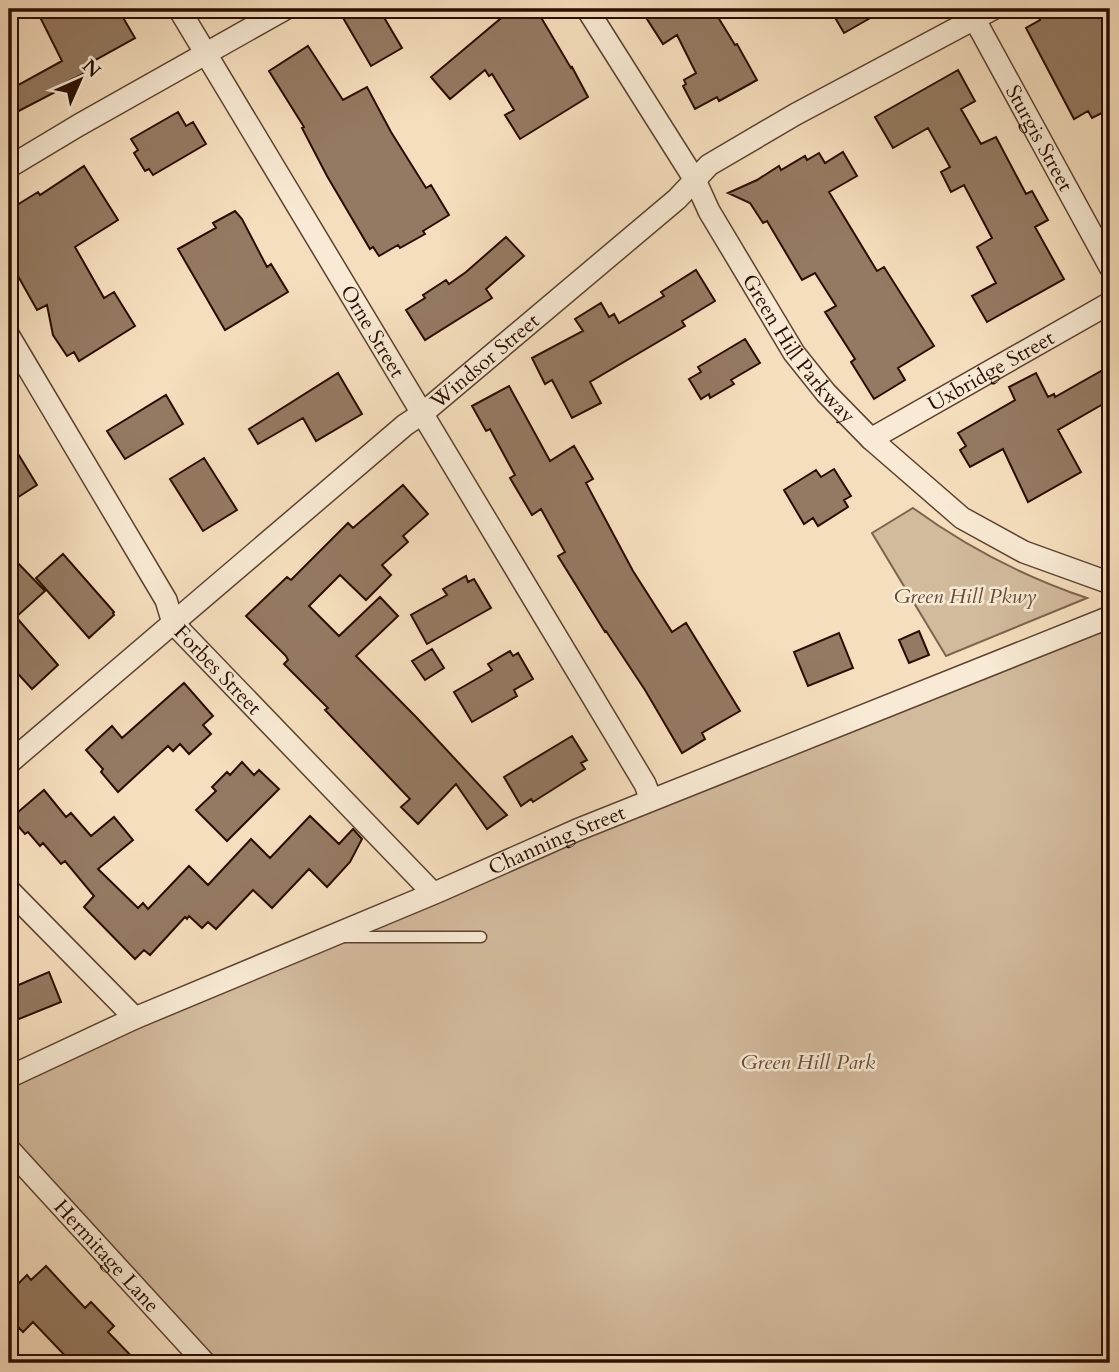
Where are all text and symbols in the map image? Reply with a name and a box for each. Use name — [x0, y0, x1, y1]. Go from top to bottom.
north arrow — [46, 46, 116, 116]
text: N — [76, 54, 107, 84]
street label: Sturgis Street — [999, 80, 1081, 197]
street label: Green Hill Parkway — [735, 268, 862, 430]
street label: Orne Street — [334, 279, 412, 383]
street label: Windsor Street — [423, 306, 546, 416]
street label: Uxbridge Street — [922, 323, 1060, 418]
park label: Green Hill Pkwy — [894, 582, 1036, 611]
street label: Forbes Street — [168, 618, 269, 721]
street label: Channing Street — [484, 798, 630, 882]
park label: Green Hill Park — [741, 1048, 876, 1077]
street label: Hermitage Lane — [47, 1193, 166, 1319]

